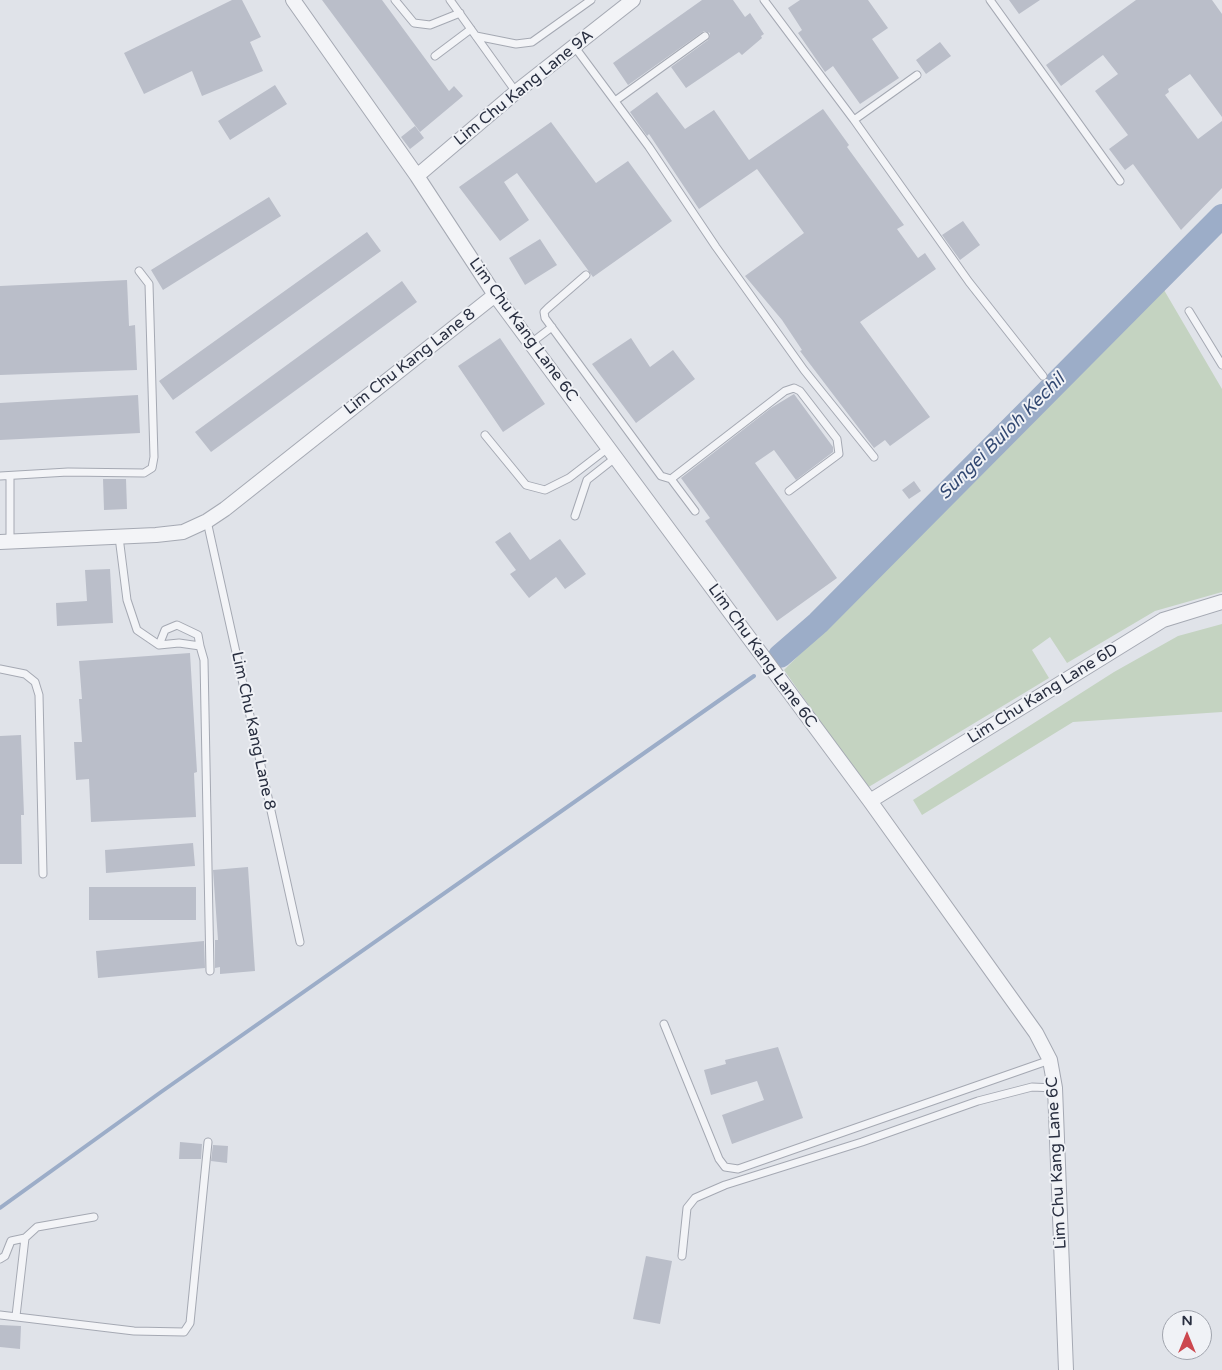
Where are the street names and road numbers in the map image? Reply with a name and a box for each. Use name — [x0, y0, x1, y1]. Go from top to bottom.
street label: Lim Chu Kang Lane 9A — [450, 26, 598, 150]
street label: Lim Chu Kang Lane 6C — [464, 254, 582, 406]
street label: Lim Chu Kang Lane 8 — [340, 305, 480, 419]
street label: Lim Chu Kang Lane 6C — [703, 580, 821, 732]
street label: Lim Chu Kang Lane 6D — [964, 640, 1122, 748]
street label: Lim Chu Kang Lane 8 — [227, 650, 279, 812]
street label: Lim Chu Kang Lane 6C — [1043, 1076, 1071, 1250]

